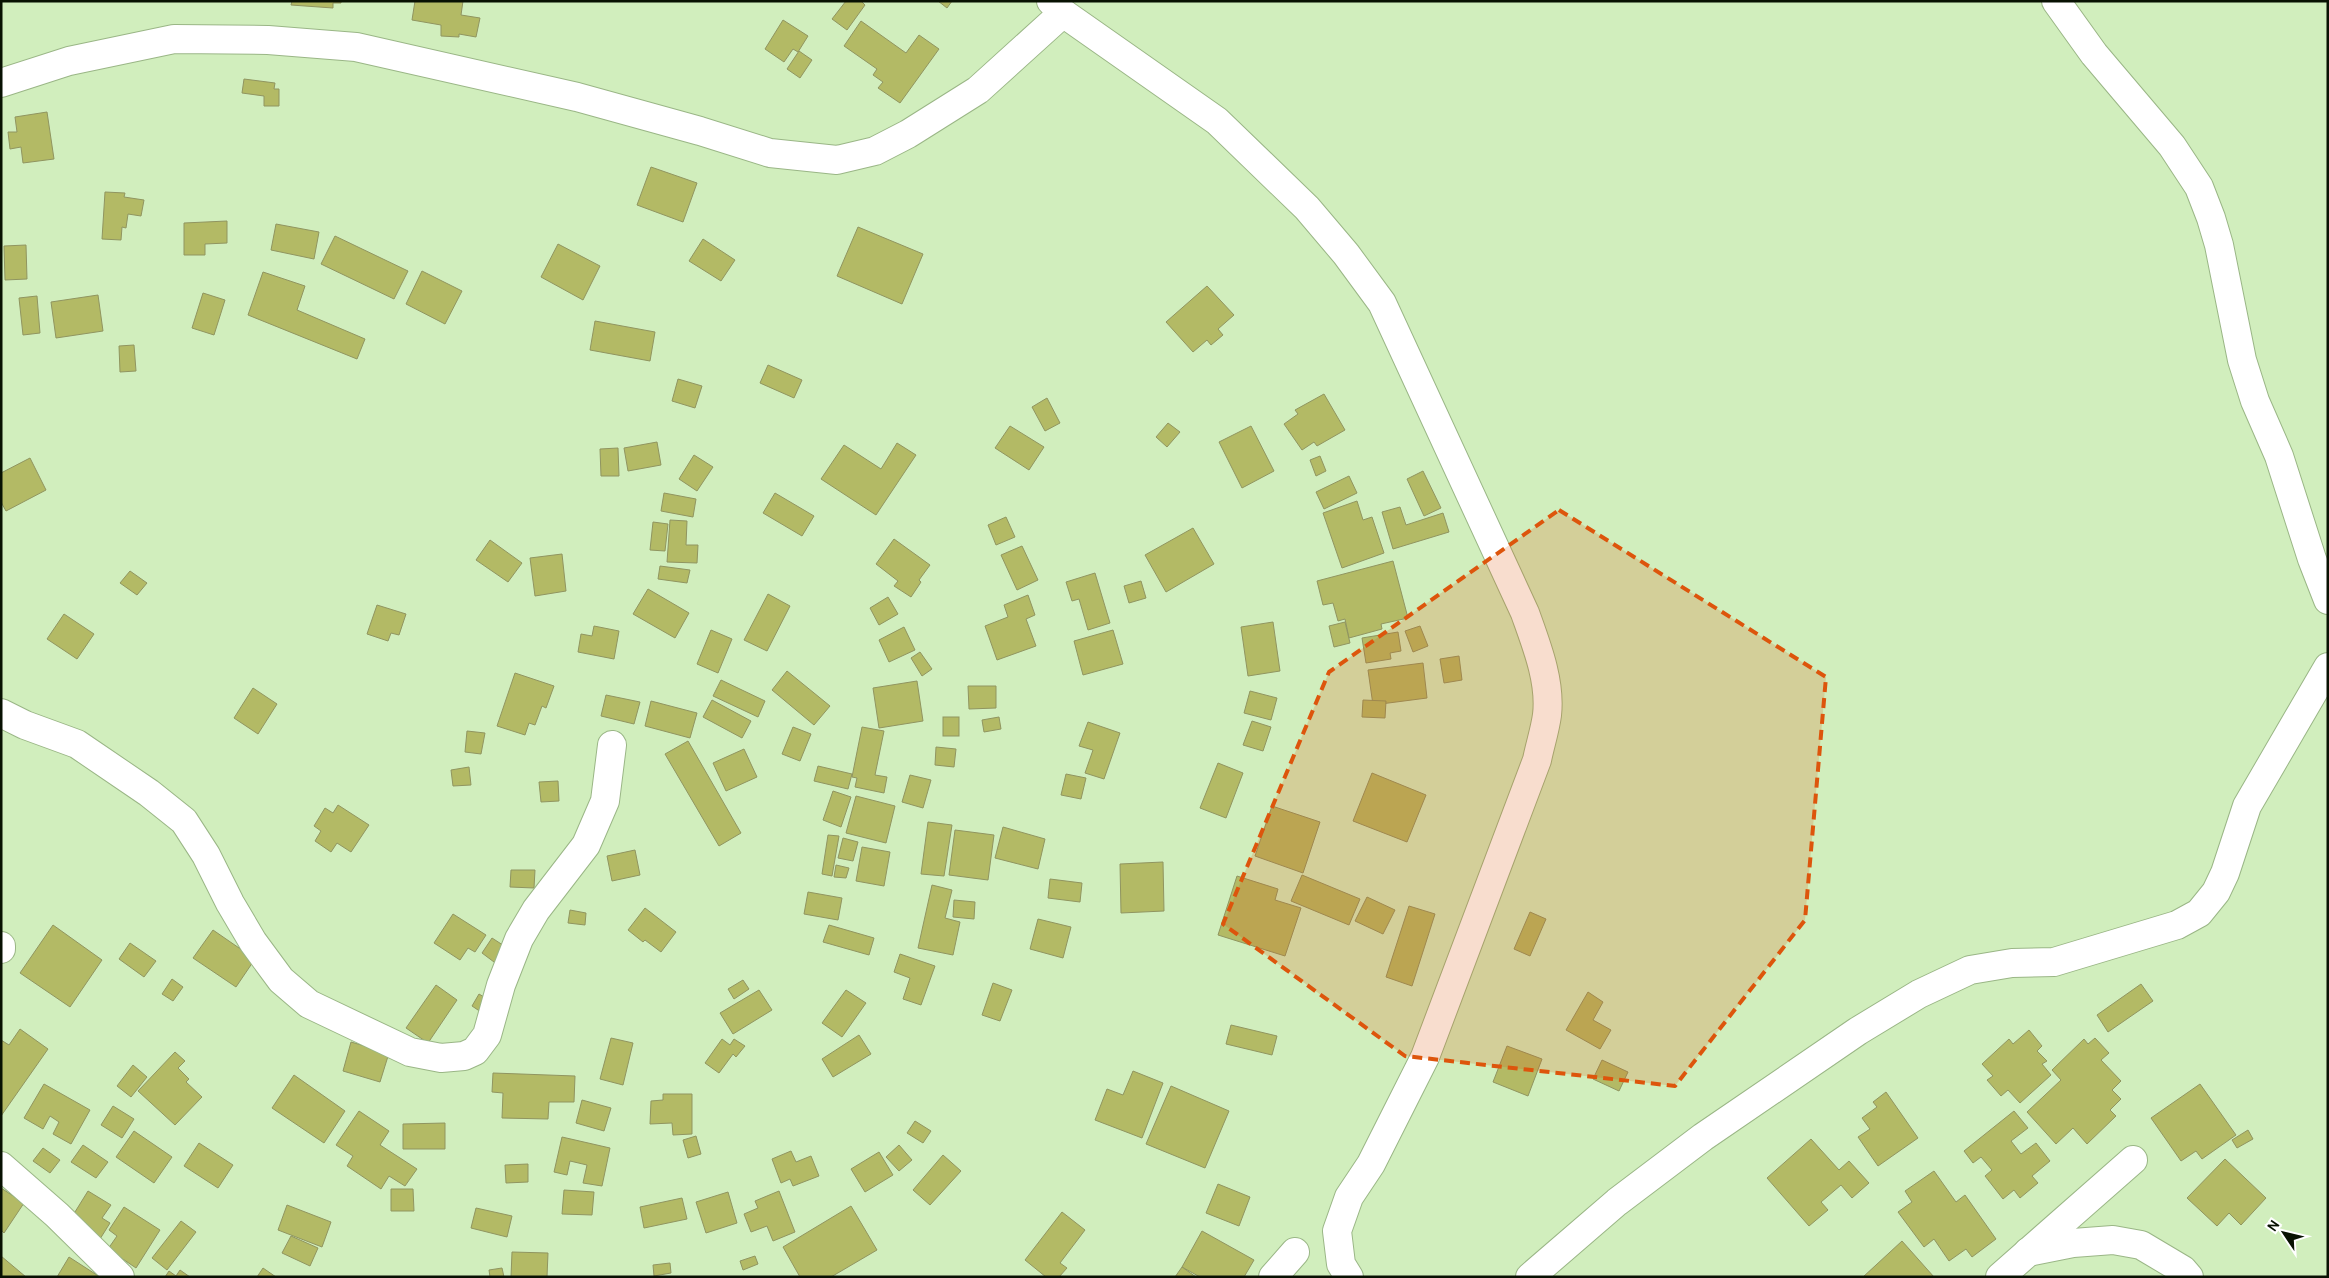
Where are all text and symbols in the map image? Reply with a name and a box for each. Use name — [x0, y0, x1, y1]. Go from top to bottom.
north arrow — [2259, 1208, 2309, 1258]
text: N — [2263, 1216, 2284, 1235]

